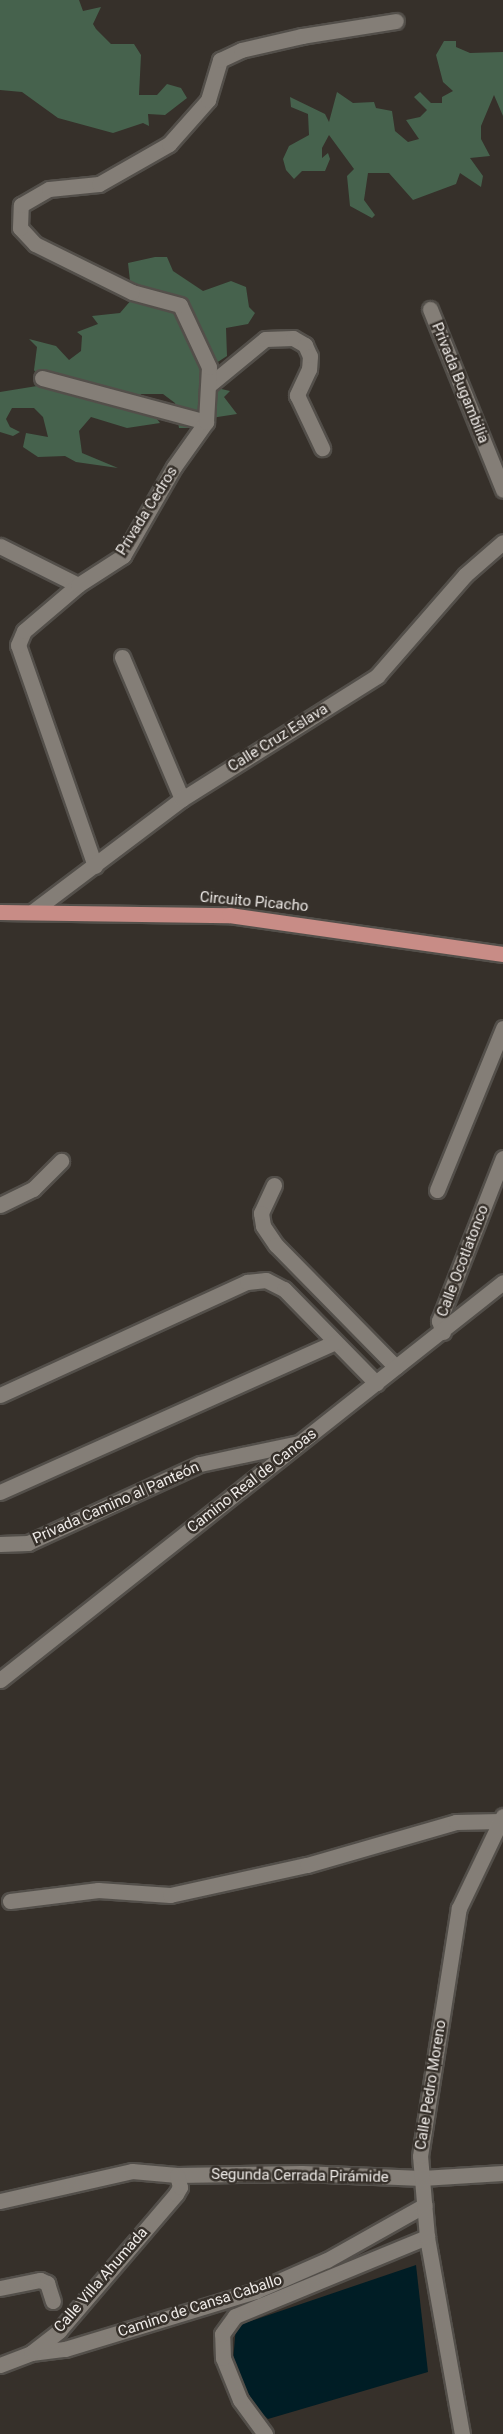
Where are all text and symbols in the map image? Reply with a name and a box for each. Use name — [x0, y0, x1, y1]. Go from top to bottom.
street label: Privada Bugambilia — [428, 320, 492, 446]
street label: Privada Cedros — [113, 463, 181, 559]
street label: Calle Cruz Eslava — [225, 700, 331, 776]
street label: Circuito Picacho — [199, 888, 309, 916]
street label: Calle Ocotlatonco — [433, 1203, 493, 1319]
street label: Camino Real de Canoas — [184, 1425, 320, 1537]
street label: Privada Camino al Panteón — [30, 1458, 202, 1548]
street label: Calle Pedro Moreno — [412, 2019, 450, 2151]
street label: Segunda Cerrada Pirámide — [211, 2165, 389, 2187]
street label: Calle Villa Ahumada — [50, 2224, 152, 2336]
street label: Camino de Cansa Caballo — [116, 2271, 284, 2341]

